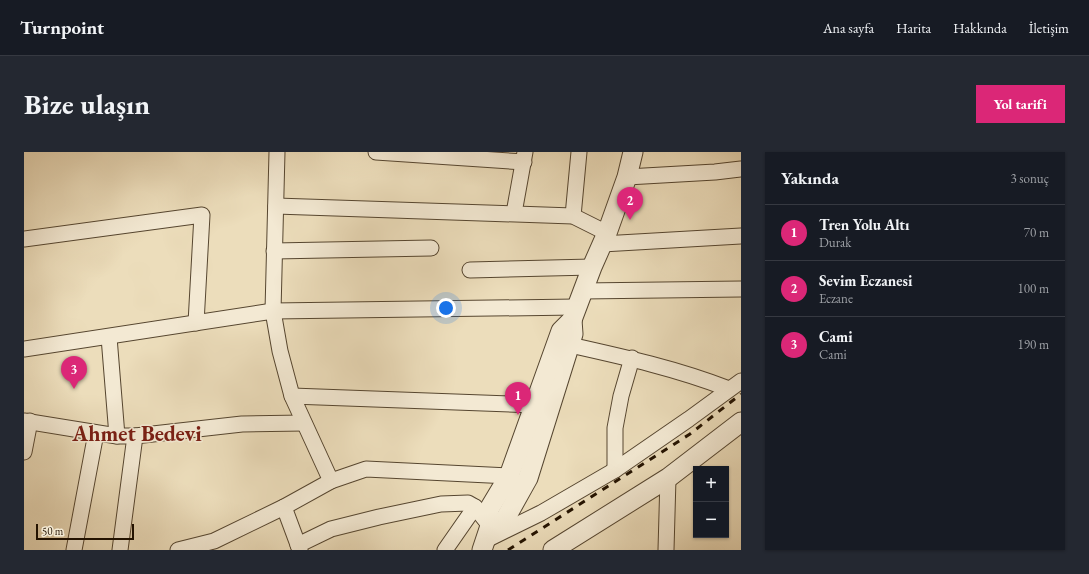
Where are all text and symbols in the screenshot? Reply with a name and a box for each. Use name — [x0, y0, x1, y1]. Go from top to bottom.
text: Turnpoint — [20, 15, 104, 40]
text: Ana sayfa — [823, 19, 874, 37]
text: Harita — [896, 19, 931, 37]
text: Hakkında — [953, 19, 1007, 37]
text: İletişim — [1029, 19, 1069, 37]
button: Yol tarifi — [976, 85, 1065, 123]
text: Bize ulaşın — [24, 86, 150, 122]
text: Yakında — [781, 167, 839, 189]
text: 3 sonuç — [1011, 170, 1049, 187]
pin: 2 — [617, 187, 643, 220]
text: Tren Yolu Altı — [819, 215, 909, 234]
text: 1 — [791, 224, 797, 241]
text: 70 m — [1024, 224, 1049, 241]
text: Durak — [819, 234, 851, 251]
text: Sevim Eczanesi — [819, 271, 912, 290]
text: 2 — [791, 280, 797, 297]
text: 100 m — [1018, 280, 1049, 297]
text: Eczane — [819, 290, 853, 307]
your location — [436, 298, 456, 318]
text: Cami — [819, 327, 853, 346]
text: 3 — [791, 336, 797, 353]
text: 190 m — [1018, 336, 1049, 353]
text: Cami — [819, 346, 847, 363]
pin: 3 — [61, 356, 87, 389]
pin: 1 — [505, 382, 531, 415]
district label: Ahmet Bedevi — [71, 419, 202, 448]
map controls — [693, 466, 729, 538]
button: + — [693, 466, 729, 502]
button: − — [693, 502, 729, 538]
scale bar — [36, 522, 134, 541]
text: 50 m — [42, 524, 63, 538]

